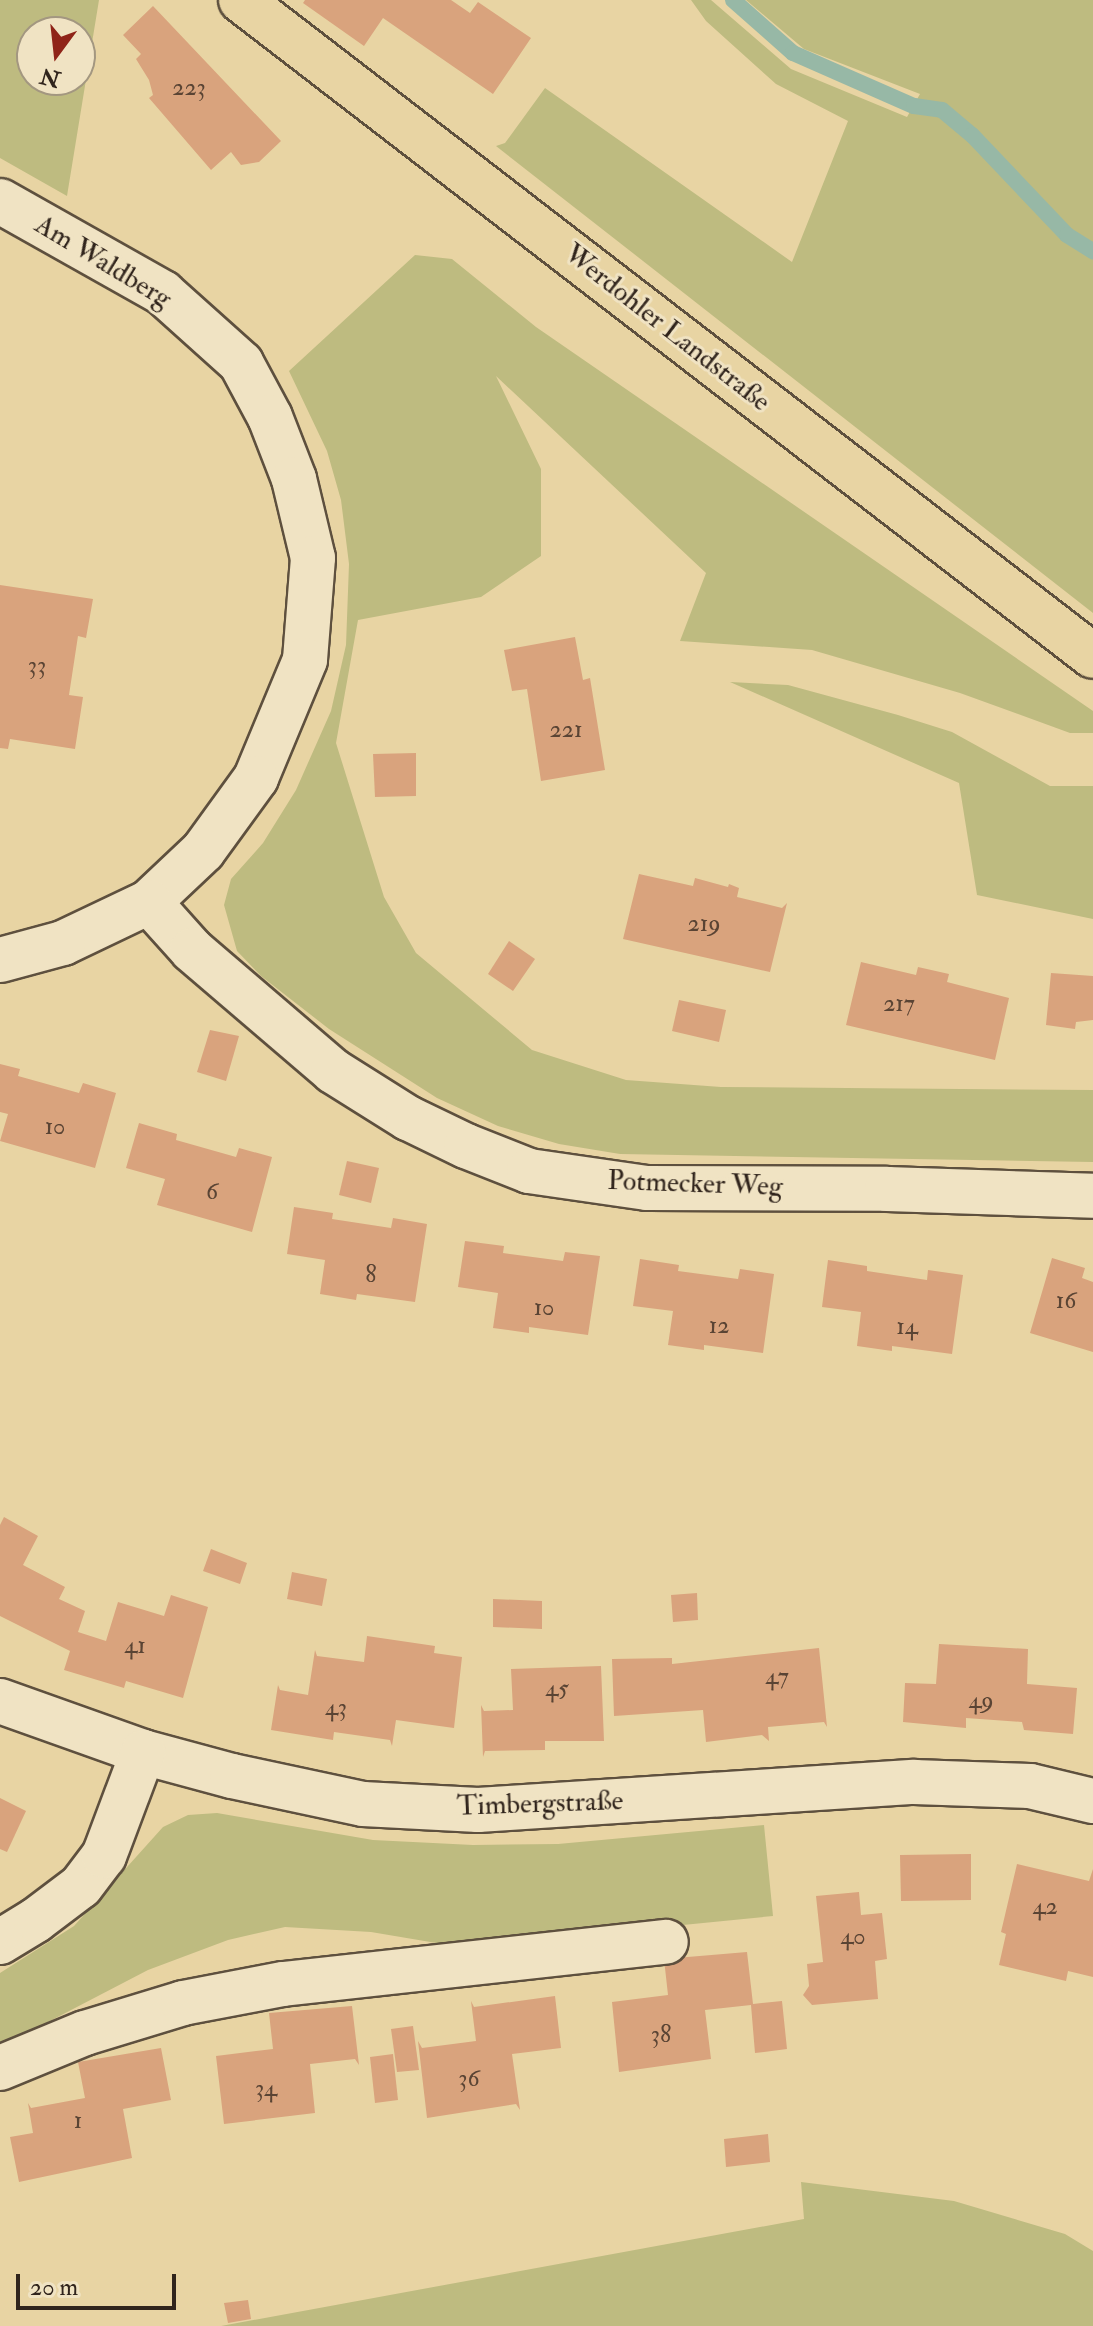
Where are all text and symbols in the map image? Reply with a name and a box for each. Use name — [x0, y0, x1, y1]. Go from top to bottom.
north arrow — [16, 16, 96, 96]
text: N — [37, 61, 63, 93]
house number: 223 — [172, 74, 206, 102]
street label: Am Waldberg — [29, 208, 177, 316]
street label: Werdohler Landstraße — [557, 237, 777, 419]
house number: 33 — [28, 652, 46, 680]
house number: 221 — [550, 716, 582, 744]
house number: 219 — [688, 910, 720, 938]
house number: 217 — [883, 990, 915, 1018]
house number: 10 — [45, 1113, 65, 1141]
street label: Potmecker Weg — [607, 1164, 783, 1204]
house number: 6 — [206, 1178, 218, 1206]
house number: 8 — [365, 1261, 377, 1289]
house number: 16 — [1056, 1287, 1076, 1315]
house number: 10 — [534, 1294, 554, 1322]
house number: 12 — [709, 1312, 729, 1340]
house number: 14 — [896, 1313, 918, 1341]
house number: 41 — [124, 1632, 146, 1660]
house number: 47 — [765, 1663, 789, 1691]
house number: 45 — [545, 1675, 569, 1703]
house number: 49 — [968, 1687, 994, 1715]
house number: 43 — [325, 1694, 347, 1722]
street label: Timbergstraße — [456, 1784, 624, 1824]
house number: 42 — [1032, 1893, 1058, 1921]
house number: 40 — [840, 1923, 866, 1951]
house number: 38 — [651, 2021, 671, 2049]
house number: 36 — [458, 2065, 480, 2093]
house number: 34 — [255, 2075, 277, 2103]
house number: 1 — [74, 2107, 82, 2135]
scale bar — [20, 2258, 180, 2308]
text: 20 m — [30, 2272, 78, 2303]

